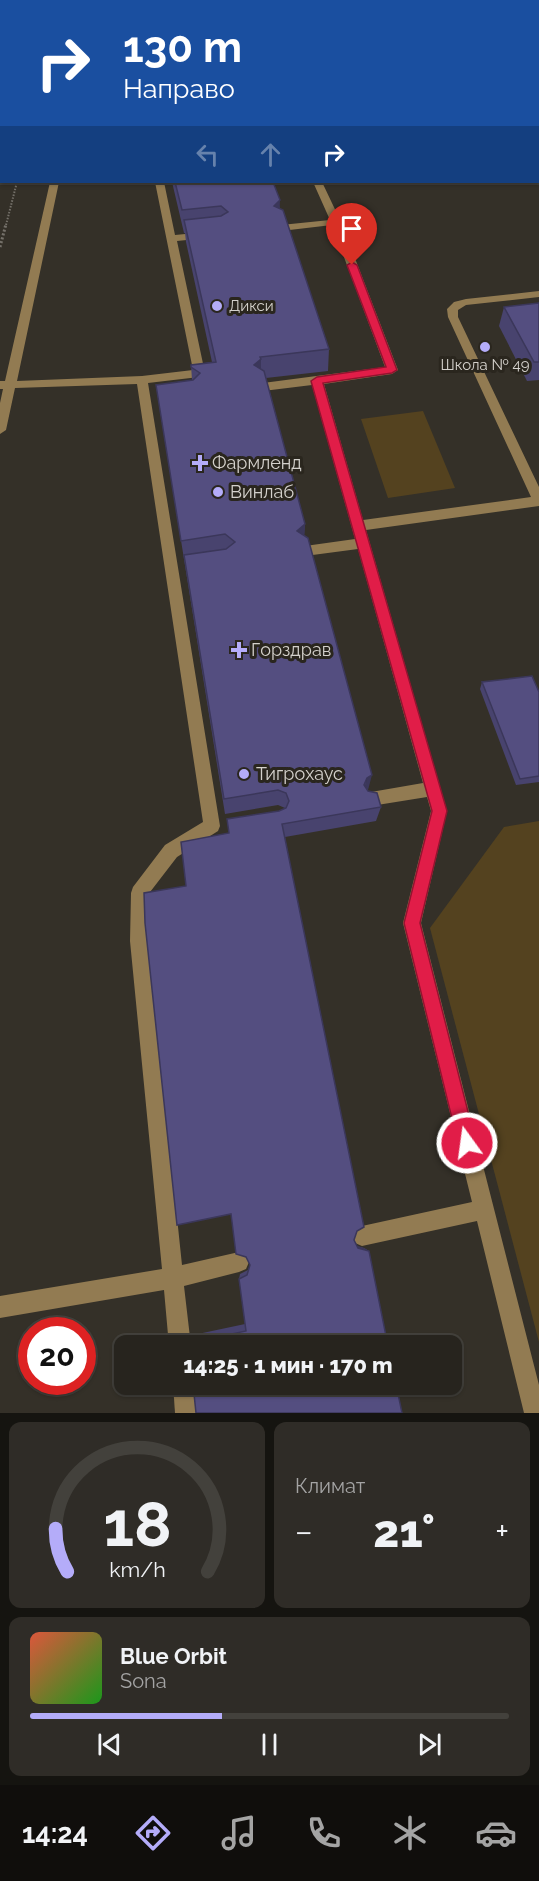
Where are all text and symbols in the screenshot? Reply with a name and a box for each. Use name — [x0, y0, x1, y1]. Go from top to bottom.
text: 130 m — [123, 23, 242, 72]
icon: right — [24, 24, 102, 102]
text: Направо — [123, 73, 235, 104]
icon: left — [191, 138, 224, 171]
icon: ahead — [254, 138, 287, 171]
icon: right — [317, 138, 350, 171]
pin — [326, 203, 377, 265]
icon: arrive — [335, 212, 368, 245]
place label: Дикси — [229, 297, 274, 315]
marker: Дикси — [210, 299, 224, 313]
marker: Школа № 49 — [478, 340, 492, 354]
place label: Школа № 49 — [440, 356, 530, 374]
place label: Фармленд — [212, 452, 302, 473]
marker: Фармленд — [193, 456, 207, 470]
place label: Винлаб — [230, 481, 294, 502]
marker: Винлаб — [211, 485, 225, 499]
place label: Горздрав — [251, 639, 331, 660]
marker: Горздрав — [232, 643, 246, 657]
place label: Тигрохаус — [256, 763, 343, 784]
marker: Тигрохаус — [237, 767, 251, 781]
position arrow — [435, 1111, 499, 1175]
speed limit sign: 20 — [18, 1317, 96, 1395]
text: 14:25 · 1 мин · 170 m — [183, 1352, 393, 1378]
text: Климат — [295, 1474, 365, 1498]
text: 18 — [103, 1487, 171, 1561]
text: 21° — [373, 1505, 435, 1558]
text: − — [295, 1512, 313, 1551]
text: + — [495, 1512, 509, 1551]
text: km/h — [109, 1557, 165, 1582]
text: Blue Orbit — [120, 1643, 227, 1669]
text: Sona — [120, 1669, 167, 1693]
icon: previous — [93, 1728, 126, 1761]
icon: pause — [253, 1728, 286, 1761]
icon: next — [413, 1728, 446, 1761]
icon: directions — [132, 1812, 174, 1854]
icon: music — [218, 1812, 260, 1854]
icon: phone — [303, 1812, 345, 1854]
icon: climate — [389, 1812, 431, 1854]
icon: car — [475, 1812, 517, 1854]
text: 14:24 — [22, 1818, 88, 1849]

